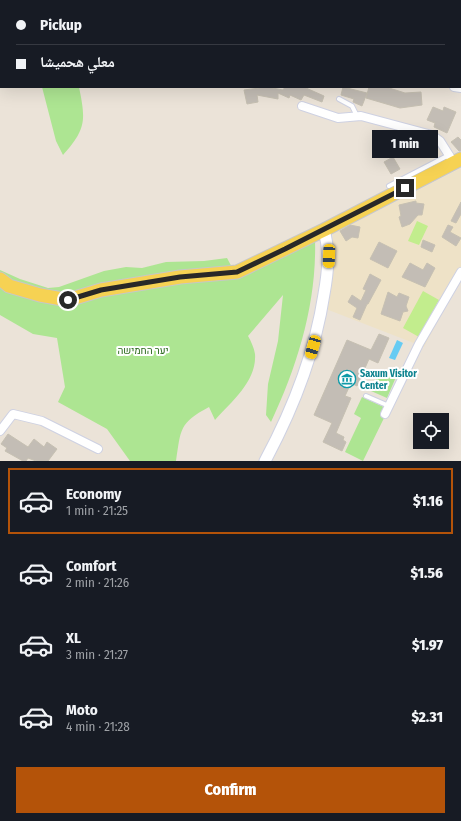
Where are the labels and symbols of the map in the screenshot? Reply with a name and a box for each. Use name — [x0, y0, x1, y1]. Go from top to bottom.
callout: 1 min — [372, 130, 438, 158]
route end — [396, 179, 414, 197]
car — [323, 244, 335, 268]
route start — [59, 291, 77, 309]
car — [304, 334, 322, 360]
park label: יער החמישה — [117, 345, 169, 357]
place label: Saxum Visitor Center — [360, 368, 417, 392]
museum icon: Saxum Visitor Center — [337, 369, 357, 389]

